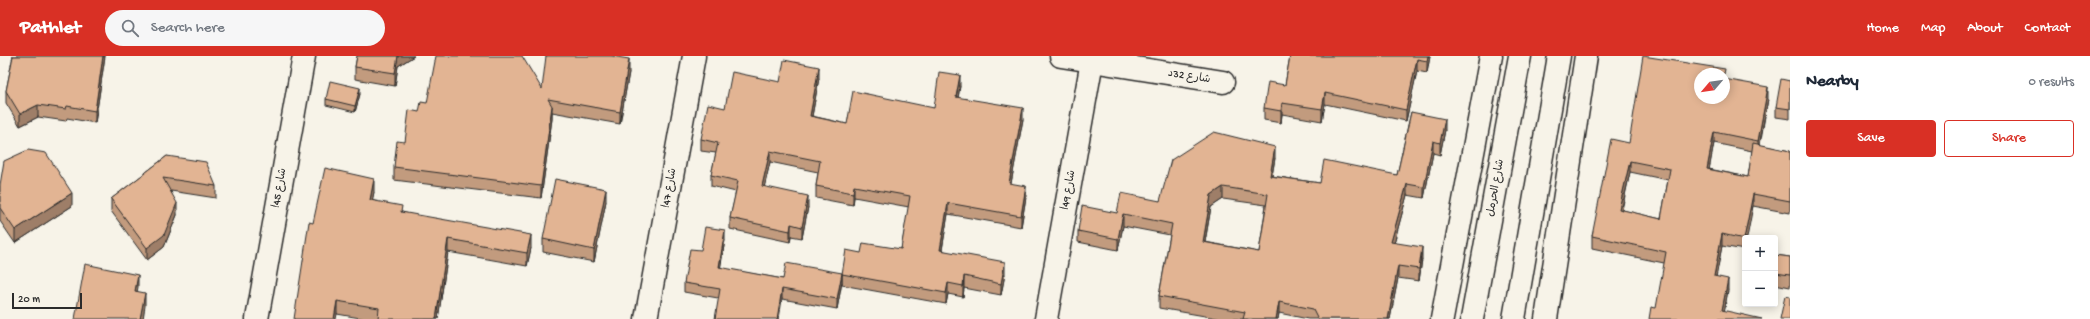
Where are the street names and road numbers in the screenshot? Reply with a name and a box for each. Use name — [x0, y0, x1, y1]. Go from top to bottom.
street label: شارع 32د — [1167, 67, 1211, 87]
street label: شارع الحرمل — [1484, 158, 1508, 218]
street label: شارع 45ا — [270, 167, 290, 209]
street label: شارع 47ا — [660, 167, 680, 209]
street label: شارع 49ا — [1059, 169, 1079, 211]

